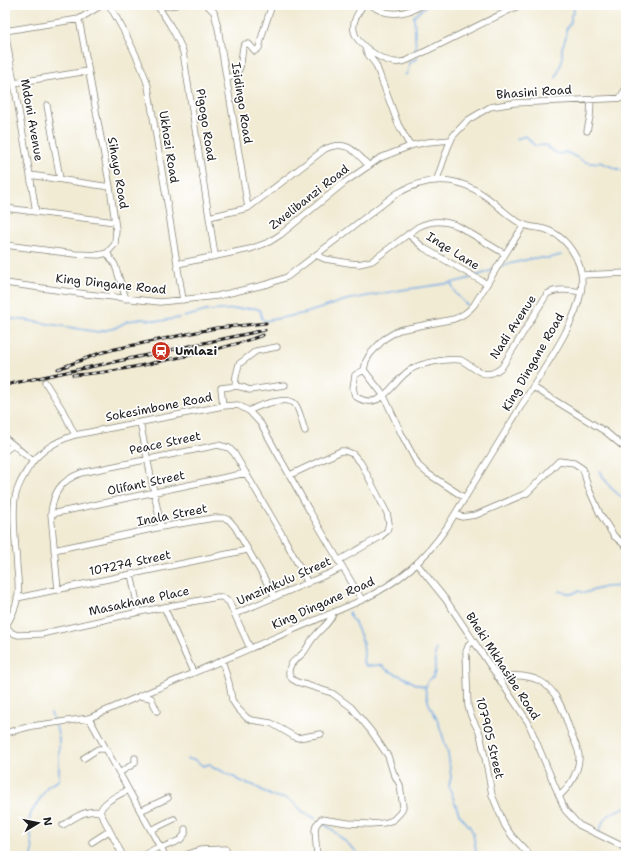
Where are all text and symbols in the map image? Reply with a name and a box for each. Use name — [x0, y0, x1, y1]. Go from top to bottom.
street label: Isidingo Road — [228, 61, 256, 145]
street label: Mdoni Avenue — [17, 78, 47, 163]
street label: Bhasini Road — [496, 81, 573, 103]
street label: Pigogo Road — [192, 87, 220, 163]
street label: Ukhozi Road — [155, 110, 183, 185]
street label: Sihayo Road — [104, 136, 132, 211]
street label: Zwelibanzi Road — [266, 161, 352, 233]
street label: Inqe Lane — [423, 228, 483, 274]
street label: King Dingane Road — [55, 270, 167, 298]
street label: Nadi Avenue — [486, 292, 540, 362]
street label: King Dingane Road — [498, 310, 568, 414]
station icon: Umlazi — [150, 340, 172, 362]
place label: Umlazi — [175, 343, 218, 359]
street label: Sokesimbone Road — [104, 389, 214, 425]
street label: Peace Street — [128, 428, 202, 458]
street label: Olifant Street — [106, 467, 186, 499]
street label: Inala Street — [135, 500, 209, 530]
street label: 107274 Street — [88, 547, 172, 579]
street label: Umzimkulu Street — [234, 553, 334, 609]
street label: King Dingane Road — [269, 573, 377, 633]
street label: Masakhane Place — [87, 582, 191, 619]
street label: Bheki Mkhasibe Road — [462, 609, 544, 723]
street label: 107905 Street — [472, 696, 508, 780]
north arrow — [18, 803, 58, 843]
text: N — [39, 816, 56, 827]

